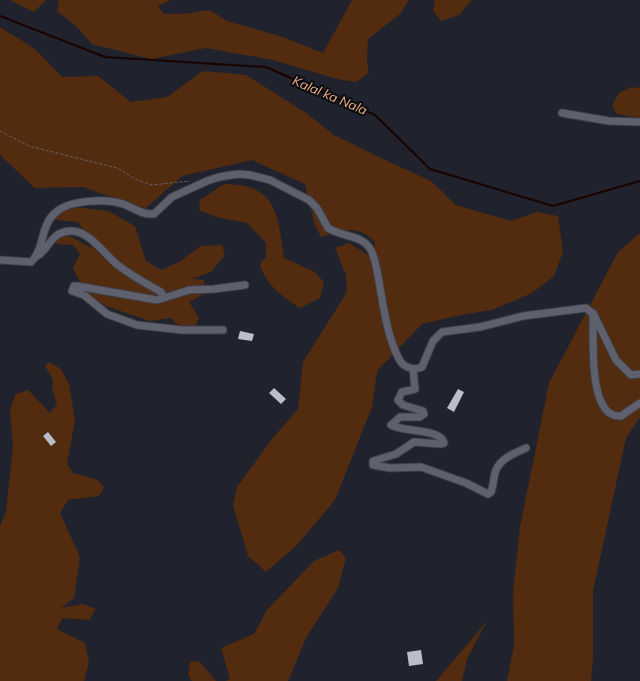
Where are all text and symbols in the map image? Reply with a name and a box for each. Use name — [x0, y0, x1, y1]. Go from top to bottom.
water label: Kalal ka Nala — [290, 72, 370, 118]

